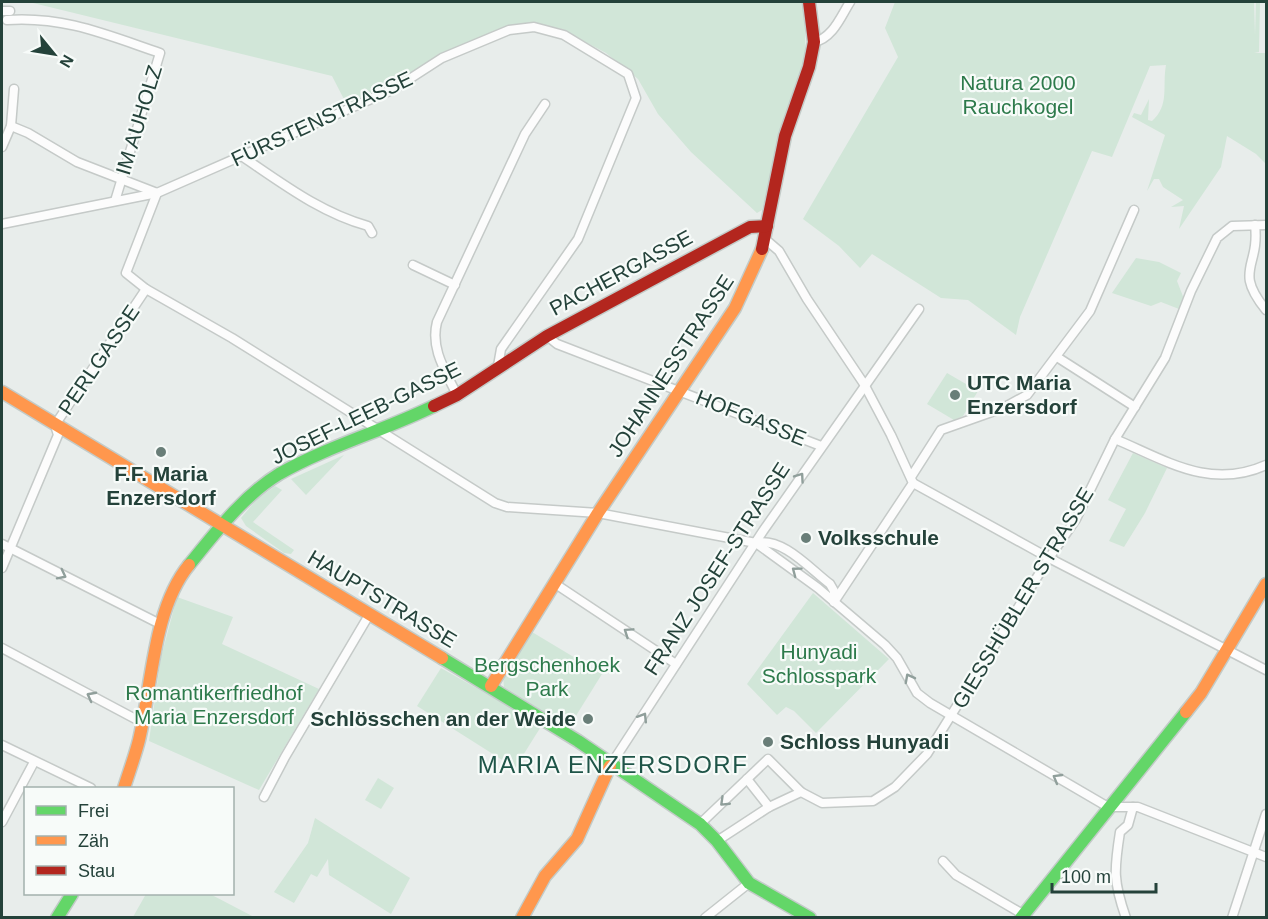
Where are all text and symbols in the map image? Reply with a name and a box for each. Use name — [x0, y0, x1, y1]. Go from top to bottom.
north arrow — [24, 24, 84, 84]
text: N — [56, 52, 77, 71]
street label: IM AUHOLZ — [111, 62, 166, 177]
street label: FÜRSTENSTRASSE — [228, 66, 416, 171]
park label: Natura 2000 Rauchkogel — [960, 71, 1076, 118]
street label: PACHERGASSE — [545, 225, 696, 320]
street label: JOHANNESSTRASSE — [603, 270, 738, 461]
street label: PERLGASSE — [53, 301, 144, 419]
street label: JOSEF-LEEB-GASSE — [267, 357, 464, 468]
place label: UTC Maria Enzersdorf — [967, 371, 1078, 418]
street label: HOFGASSE — [693, 385, 810, 450]
marker: UTC Maria Enzersdorf — [948, 388, 962, 402]
marker: F.F. Maria Enzersdorf — [154, 445, 168, 459]
street label: FRANZ JOSEF-STRASSE — [639, 458, 794, 679]
place label: F.F. Maria Enzersdorf — [106, 462, 217, 509]
one-way arrow — [793, 473, 804, 484]
street label: GIESSHÜBLER STRASSE — [947, 483, 1098, 712]
place label: Volksschule — [818, 526, 939, 549]
marker: Volksschule — [799, 531, 813, 545]
street label: HAUPTSTRASSE — [304, 545, 461, 652]
one-way arrow — [56, 567, 67, 579]
one-way arrow — [791, 568, 802, 579]
one-way arrow — [624, 628, 635, 639]
park label: Hunyadi Schlosspark — [762, 640, 877, 687]
park label: Bergschenhoek Park — [474, 653, 620, 700]
one-way arrow — [905, 674, 916, 684]
park label: Romantikerfriedhof Maria Enzersdorf — [125, 681, 303, 728]
one-way arrow — [87, 692, 98, 703]
place label: Schlösschen an der Weide — [310, 707, 576, 730]
marker: Schlösschen an der Weide — [581, 712, 595, 726]
one-way arrow — [636, 713, 647, 724]
place label: Schloss Hunyadi — [780, 730, 949, 753]
marker: Schloss Hunyadi — [761, 735, 775, 749]
district label: MARIA ENZERSDORF — [478, 751, 748, 778]
one-way arrow — [1053, 774, 1063, 786]
legend — [24, 787, 234, 895]
one-way arrow — [720, 795, 730, 806]
text: Frei — [78, 801, 109, 821]
text: Zäh — [78, 831, 109, 851]
scale bar — [1052, 856, 1156, 894]
text: Stau — [78, 861, 115, 881]
text: 100 m — [1061, 867, 1111, 887]

